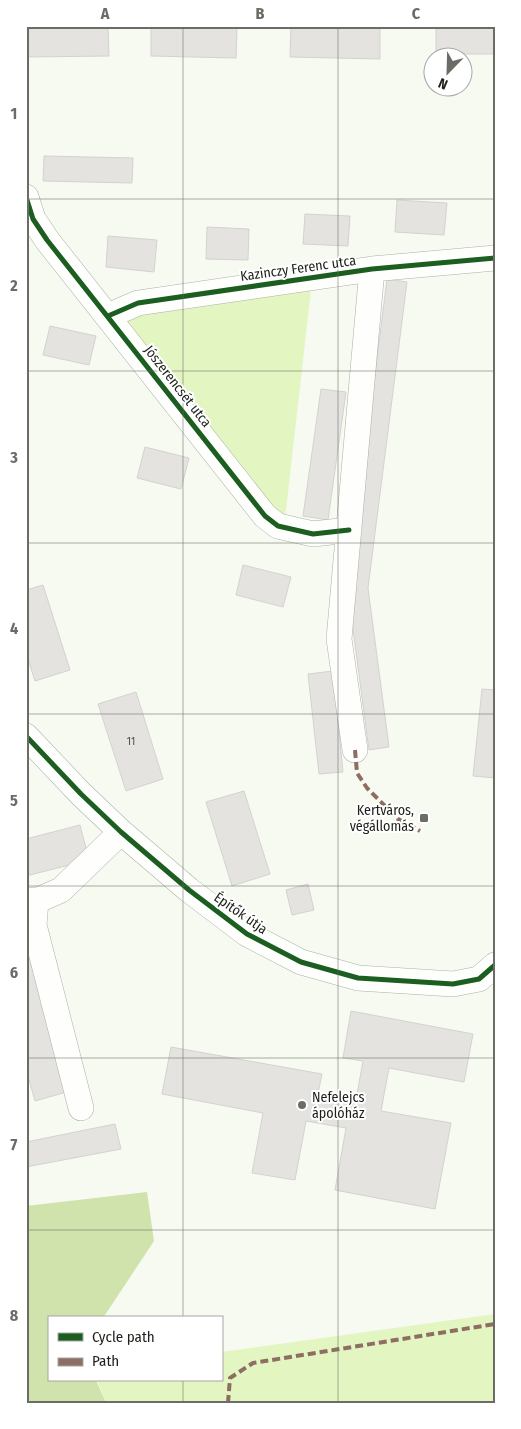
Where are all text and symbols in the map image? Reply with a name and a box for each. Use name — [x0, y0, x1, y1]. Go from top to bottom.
text: A — [100, 4, 110, 23]
text: B — [256, 4, 265, 23]
text: C — [412, 4, 421, 23]
north arrow — [424, 48, 474, 98]
text: N — [436, 74, 450, 93]
text: 1 — [11, 104, 17, 123]
street label: Kazinczy Ferenc utca — [239, 252, 357, 285]
text: 2 — [9, 276, 18, 295]
street label: Jószerencsét utca — [140, 342, 215, 431]
text: 3 — [9, 448, 18, 467]
text: 4 — [10, 619, 18, 638]
house number: 11 — [127, 735, 135, 748]
text: 5 — [10, 791, 18, 810]
place label: Kertváros, végállomás — [350, 802, 414, 835]
marker: Kertváros, végállomás — [418, 812, 430, 824]
street label: Építők útja — [211, 888, 271, 938]
text: 6 — [10, 963, 18, 982]
place label: Nefelejcs ápolóház — [312, 1089, 365, 1122]
marker: Nefelejcs ápolóház — [296, 1099, 308, 1111]
text: 7 — [11, 1135, 18, 1154]
text: 8 — [10, 1306, 19, 1325]
legend — [48, 1316, 222, 1382]
text: Cycle path — [92, 1328, 155, 1346]
text: Path — [92, 1352, 119, 1370]

